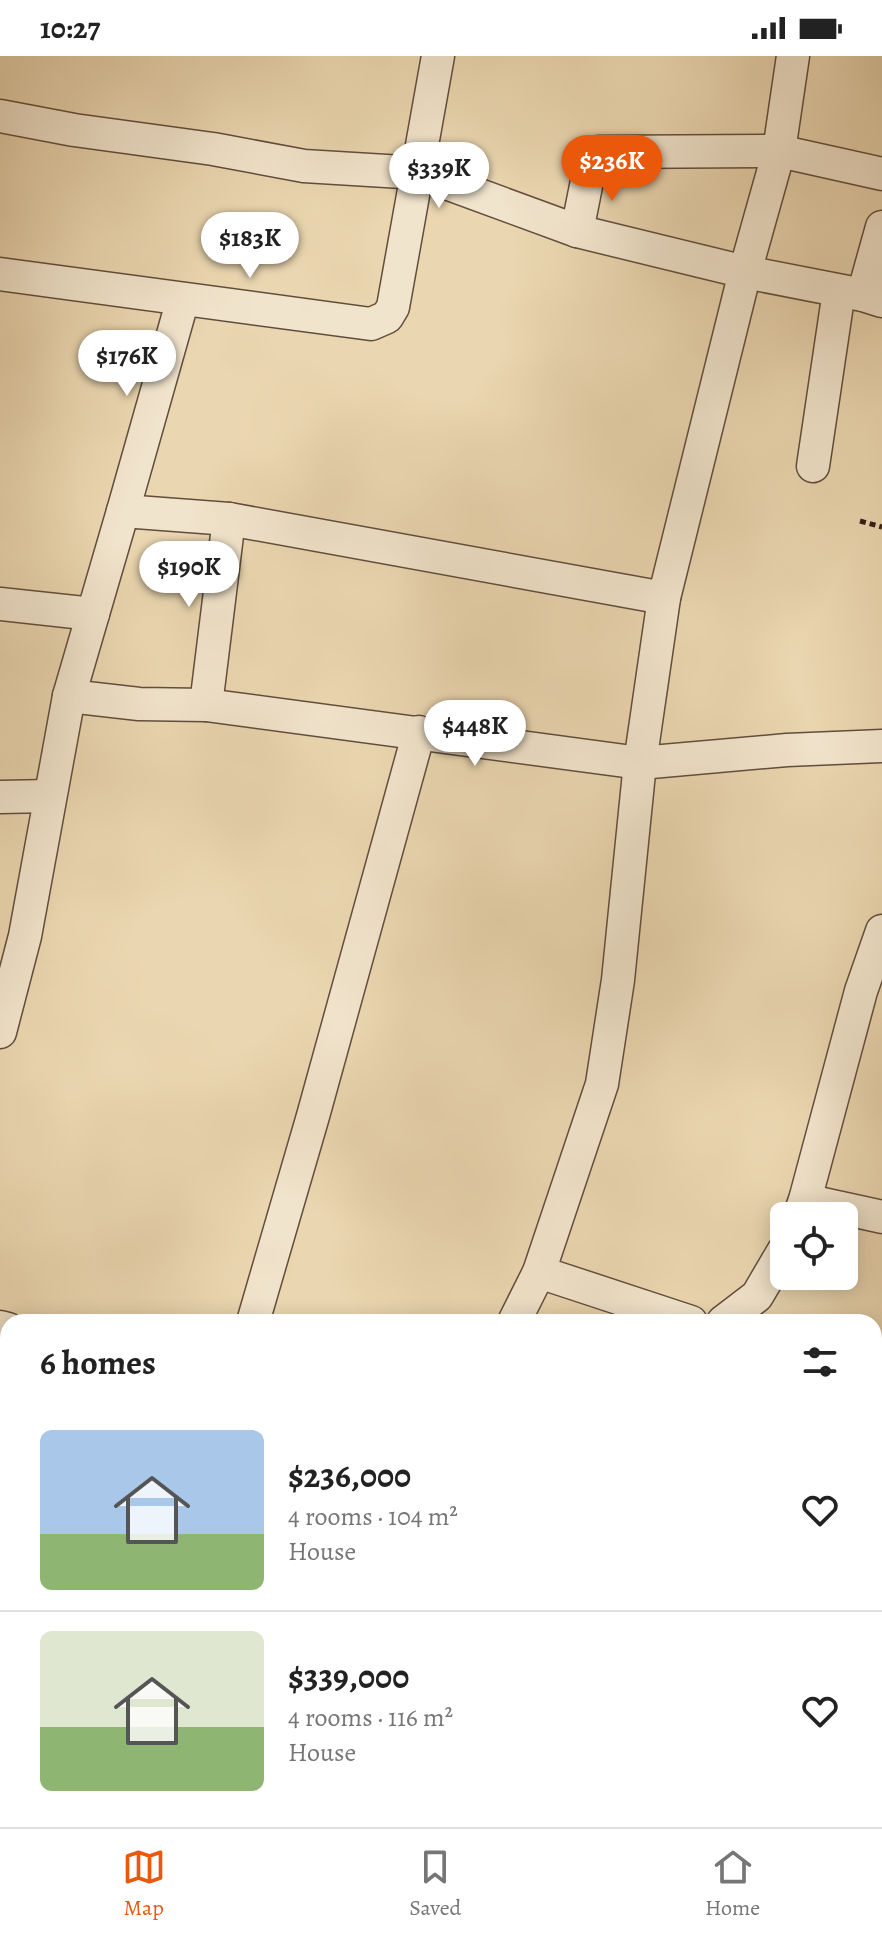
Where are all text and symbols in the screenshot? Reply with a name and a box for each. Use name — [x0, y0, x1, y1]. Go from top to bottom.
text: 10:27 — [40, 8, 100, 48]
pin: $236K — [556, 135, 668, 203]
pin: $339K — [383, 142, 495, 210]
text: $236K — [579, 143, 645, 178]
text: $339K — [407, 150, 471, 185]
pin: $183K — [194, 212, 306, 280]
text: $183K — [219, 220, 281, 255]
pin: $176K — [71, 330, 183, 398]
text: $176K — [96, 338, 158, 373]
pin: $190K — [133, 541, 245, 609]
text: $190K — [157, 549, 221, 584]
pin: $448K — [419, 700, 531, 768]
text: $448K — [442, 708, 508, 743]
map controls — [770, 1202, 858, 1290]
button: locate — [770, 1202, 858, 1290]
text: 6 homes — [40, 1339, 156, 1386]
icon: filters — [798, 1340, 842, 1384]
text: $236,000 — [288, 1452, 411, 1499]
icon: home — [104, 1462, 200, 1558]
icon: heart — [798, 1488, 842, 1532]
text: 4 rooms · 104 m² — [288, 1499, 458, 1534]
text: House — [288, 1534, 356, 1569]
text: $339,000 — [288, 1653, 409, 1700]
icon: home — [104, 1663, 200, 1759]
icon: heart — [798, 1689, 842, 1733]
text: 4 rooms · 116 m² — [288, 1700, 453, 1735]
text: House — [288, 1735, 356, 1770]
tab: Map — [122, 1845, 166, 1923]
tab: Saved — [409, 1845, 461, 1923]
tab: Home — [705, 1845, 760, 1923]

